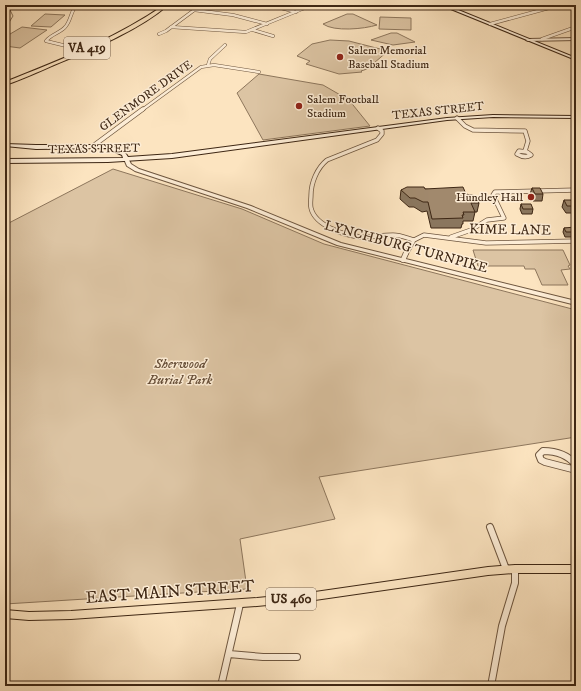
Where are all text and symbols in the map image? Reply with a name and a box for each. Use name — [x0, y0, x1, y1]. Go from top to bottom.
road number: VA 419 — [64, 37, 110, 59]
place label: Salem Memorial Baseball Stadium — [348, 43, 429, 72]
marker: Salem Memorial Baseball Stadium — [335, 52, 345, 62]
street label: GLENMORE DRIVE — [96, 57, 196, 135]
place label: Salem Football Stadium — [307, 92, 379, 121]
street label: TEXAS STREET — [391, 99, 485, 123]
marker: Salem Football Stadium — [294, 101, 304, 111]
street label: TEXAS STREET — [48, 141, 140, 157]
place label: Hundley Hall — [456, 190, 523, 205]
marker: Hundley Hall — [526, 192, 536, 202]
street label: LYNCHBURG TURNPIKE — [322, 216, 490, 278]
street label: KIME LANE — [469, 220, 551, 240]
park label: Sherwood Burial Park — [147, 355, 212, 389]
street label: EAST MAIN STREET — [85, 575, 255, 609]
road number: US 460 — [266, 588, 316, 610]

